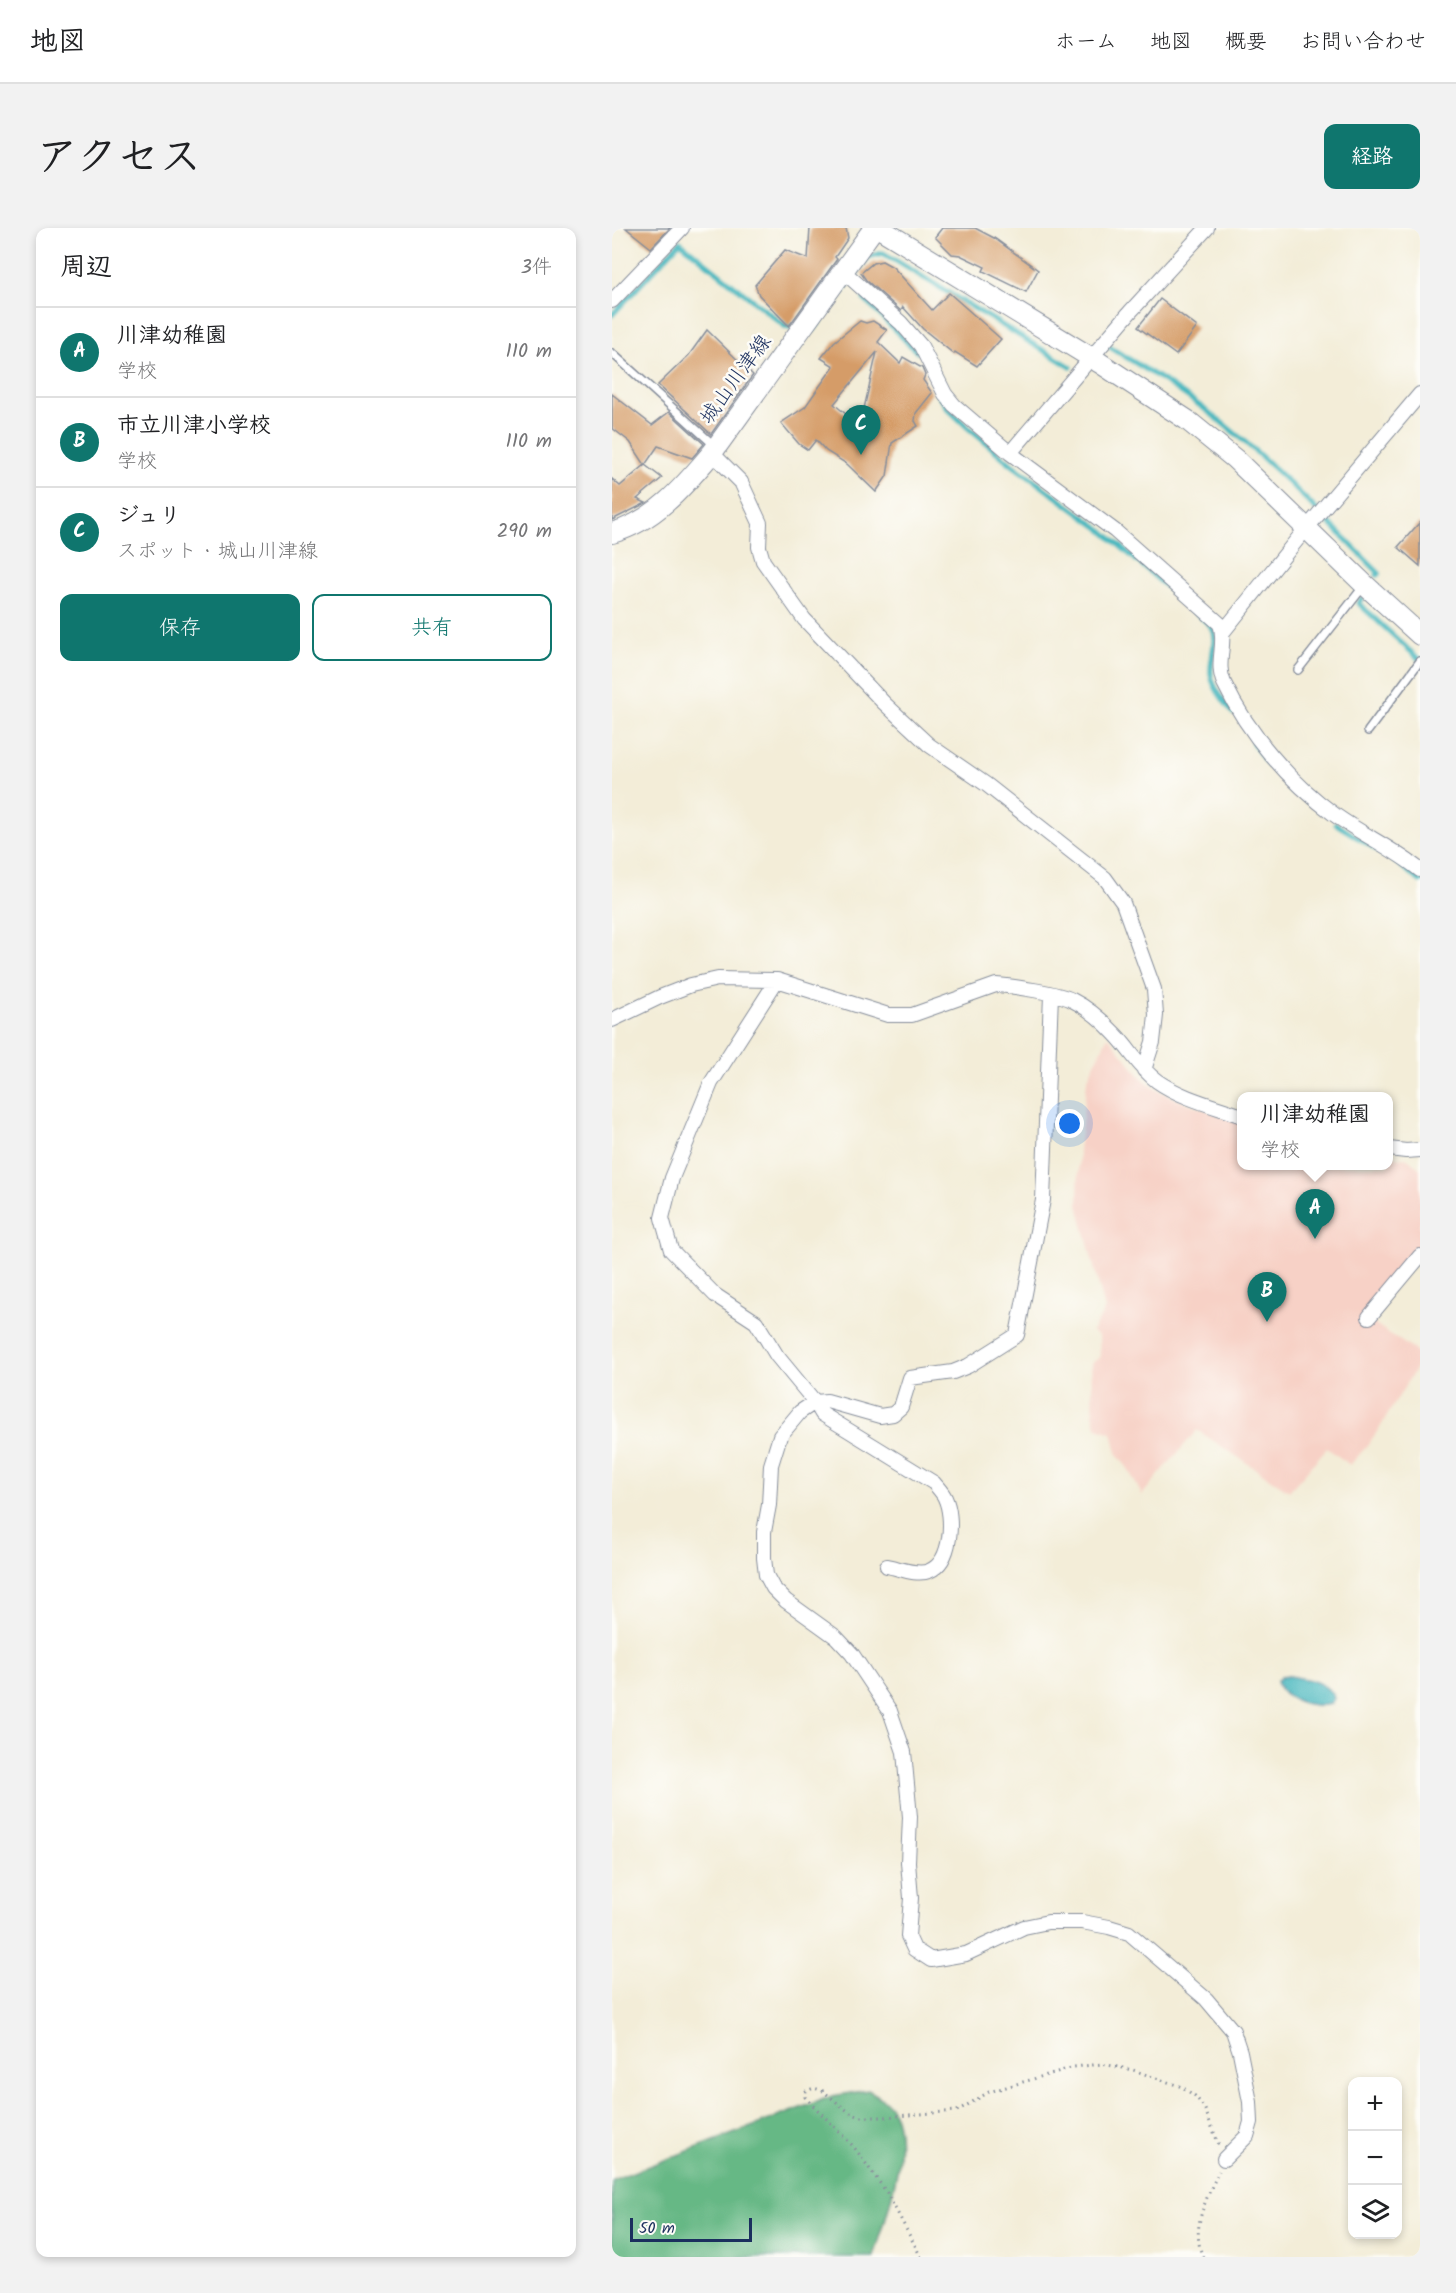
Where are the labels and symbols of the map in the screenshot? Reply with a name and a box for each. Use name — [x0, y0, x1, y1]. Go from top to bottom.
street label: 城山川津線 — [692, 328, 780, 432]
pin: C — [842, 406, 880, 455]
your location — [1055, 1109, 1084, 1138]
pin: A — [1296, 1190, 1334, 1239]
pin: B — [1248, 1272, 1286, 1322]
scale bar — [630, 2215, 752, 2242]

